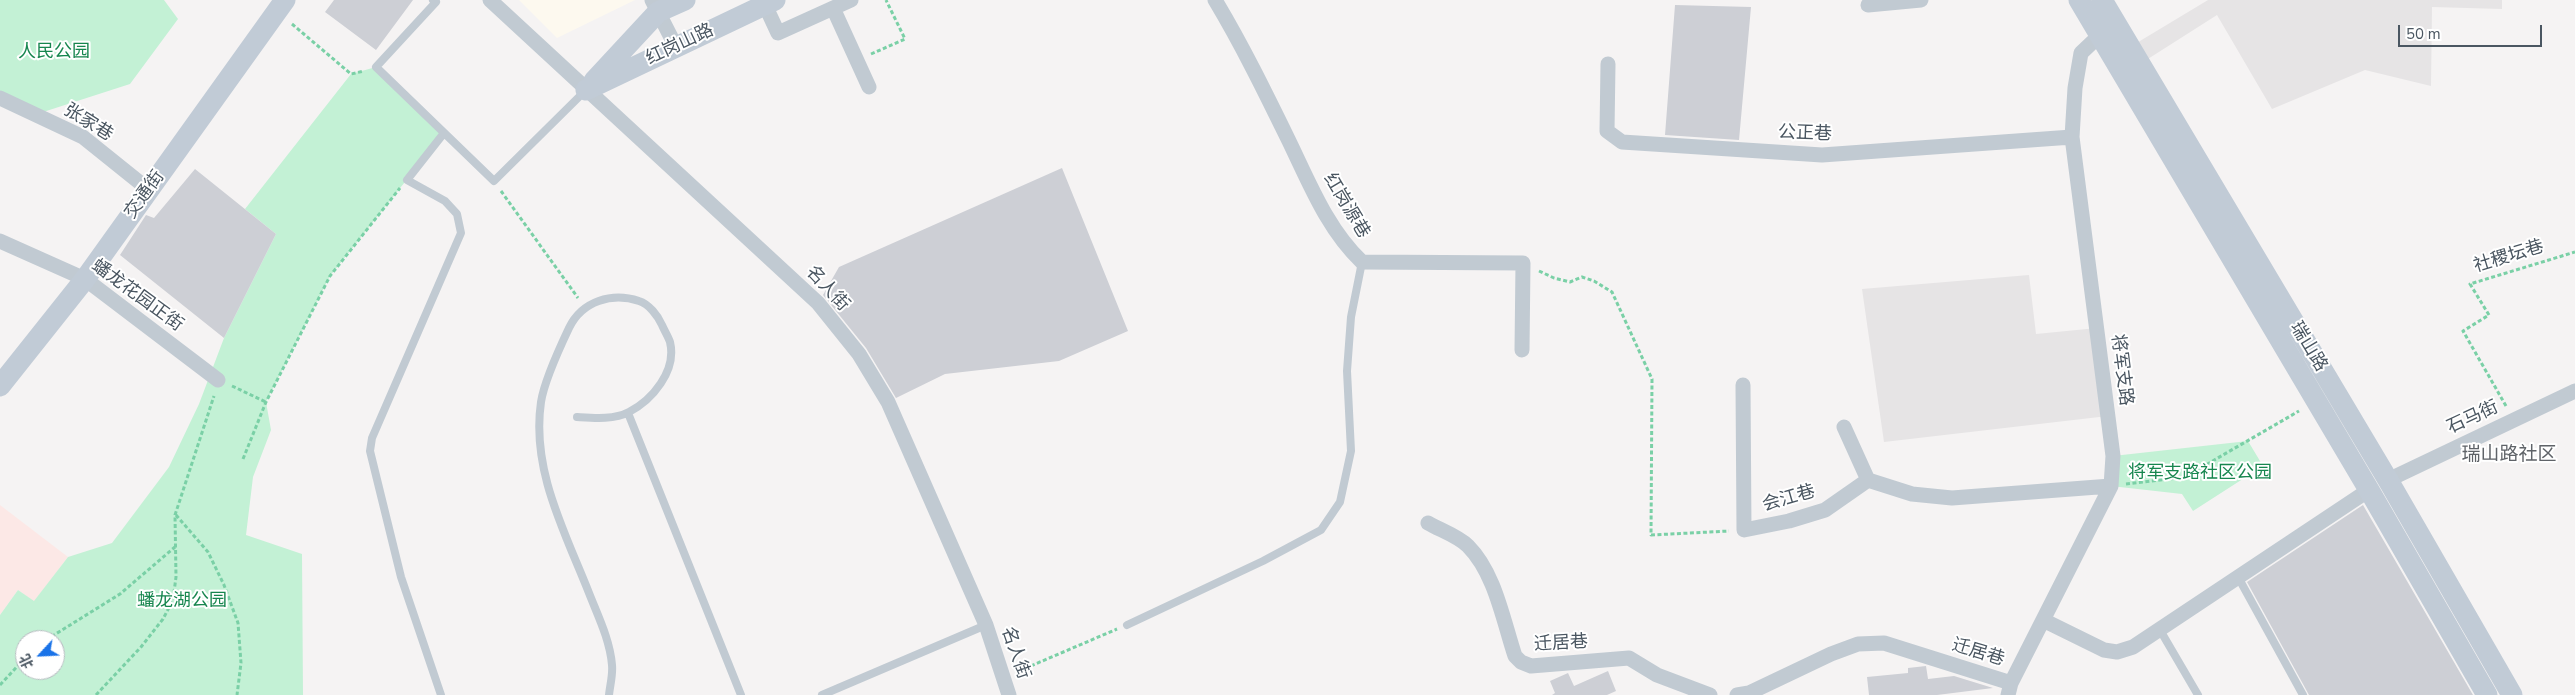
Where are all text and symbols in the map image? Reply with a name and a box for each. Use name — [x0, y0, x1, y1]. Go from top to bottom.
scale bar — [2400, 15, 2544, 47]
street label: 红岗山路 — [643, 20, 717, 70]
text: 50 m — [2406, 24, 2441, 44]
park label: 人民公园 — [18, 42, 90, 64]
street label: 张家巷 — [59, 100, 117, 146]
street label: 公正巷 — [1778, 122, 1832, 146]
street label: 交通街 — [120, 167, 170, 223]
street label: 红岗源巷 — [1318, 170, 1374, 242]
street label: 社稷坛巷 — [2471, 236, 2547, 278]
street label: 蟠龙花园正街 — [87, 256, 187, 336]
street label: 名人街 — [801, 262, 853, 316]
street label: 瑞山路 — [2285, 318, 2331, 376]
street label: 将军支路 — [2106, 333, 2136, 407]
street label: 石马街 — [2444, 397, 2502, 439]
district label: 瑞山路社区 — [2462, 444, 2556, 466]
park label: 将军支路社区公园 — [2128, 463, 2272, 485]
street label: 会江巷 — [1760, 481, 1818, 517]
park label: 蟠龙湖公园 — [137, 591, 227, 613]
street label: 名人街 — [996, 624, 1034, 682]
north arrow — [15, 630, 65, 680]
street label: 迁居巷 — [1533, 632, 1589, 656]
street label: 迁居巷 — [1949, 635, 2007, 671]
text: 北 — [15, 651, 38, 671]

